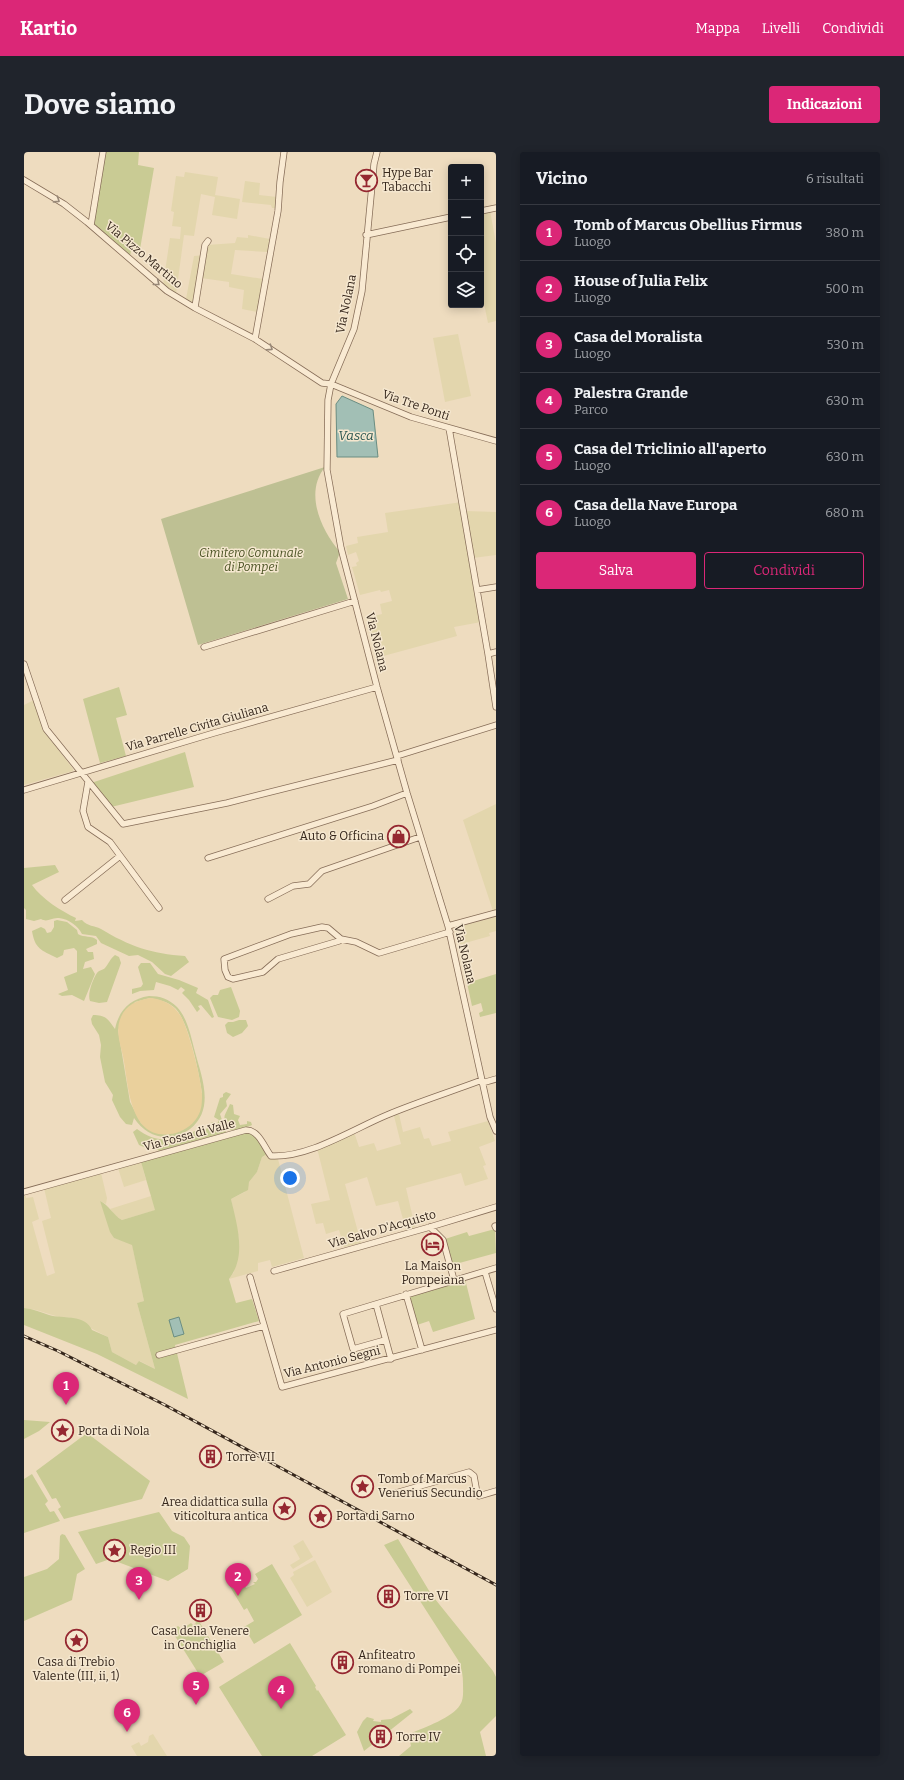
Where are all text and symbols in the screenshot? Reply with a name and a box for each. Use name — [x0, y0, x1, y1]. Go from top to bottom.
text: Kartio — [20, 17, 77, 40]
text: Mappa — [696, 20, 740, 37]
text: Livelli — [762, 20, 800, 37]
text: Condividi — [822, 20, 884, 37]
button: Indicazioni — [769, 86, 880, 123]
text: Dove siamo — [24, 88, 176, 121]
map controls — [448, 164, 484, 308]
button: + — [448, 164, 484, 200]
place label: Hype Bar Tabacchi — [382, 166, 434, 194]
bar icon: Hype Bar Tabacchi — [353, 167, 379, 193]
text: Vicino — [536, 168, 588, 189]
text: 6 risultati — [806, 171, 864, 186]
one-way arrow — [53, 195, 60, 202]
button: − — [448, 200, 484, 236]
text: Tomb of Marcus Obellius Firmus — [574, 216, 802, 234]
street label: Via Pizzo Martino — [103, 219, 185, 291]
text: 1 — [546, 225, 552, 240]
text: 380 m — [825, 225, 864, 240]
text: Luogo — [574, 234, 611, 249]
button: locate — [448, 236, 484, 272]
button: layers — [448, 272, 484, 308]
text: House of Julia Felix — [574, 272, 708, 290]
street label: Via Nolana — [333, 273, 359, 335]
one-way arrow — [153, 278, 160, 285]
text: 2 — [545, 281, 553, 296]
text: 500 m — [825, 281, 864, 296]
text: Luogo — [574, 290, 611, 305]
text: Casa del Moralista — [574, 328, 702, 346]
text: 3 — [545, 337, 553, 352]
text: 530 m — [827, 337, 864, 352]
one-way arrow — [265, 343, 272, 350]
text: Luogo — [574, 346, 611, 361]
text: Palestra Grande — [574, 384, 688, 402]
street label: Via Tre Ponti — [381, 387, 452, 423]
text: 4 — [545, 393, 553, 408]
text: 630 m — [826, 393, 864, 408]
text: Parco — [574, 402, 608, 417]
water label: Vasca — [338, 428, 374, 443]
text: Casa del Triclinio all'aperto — [574, 440, 766, 458]
text: 5 — [545, 449, 553, 464]
text: 630 m — [826, 449, 864, 464]
text: Luogo — [574, 458, 611, 473]
text: Casa della Nave Europa — [574, 496, 737, 514]
text: 6 — [545, 505, 553, 520]
text: 680 m — [825, 505, 864, 520]
text: Luogo — [574, 514, 611, 529]
park label: Cimitero Comunale di Pompei — [199, 546, 303, 574]
button: Salva — [536, 552, 696, 589]
button: Condividi — [704, 552, 864, 589]
street label: Via Nolana — [363, 611, 391, 673]
street label: Via Parrelle Civita Giuliana — [124, 700, 270, 754]
shop icon: Auto & Officina — [386, 823, 412, 849]
place label: Auto & Officina — [300, 829, 384, 843]
street label: Via Nolana — [451, 923, 479, 985]
street label: Via Fossa di Valle — [142, 1116, 236, 1154]
your location — [280, 1168, 300, 1188]
street label: Via Salvo D'Acquisto — [327, 1207, 437, 1251]
hotel icon: La Maison Pompeiana — [420, 1232, 446, 1258]
place label: La Maison Pompeiana — [401, 1259, 465, 1287]
street label: Via Antonio Segni — [282, 1343, 382, 1381]
pin: 1 — [53, 1372, 79, 1405]
place icon: Porta di Nola — [49, 1418, 75, 1444]
place label: Porta di Nola — [78, 1424, 150, 1438]
building icon: Torre VII — [198, 1444, 224, 1470]
place label: Torre VII — [226, 1450, 275, 1464]
place label: Tomb of Marcus Venerius Secundio — [378, 1472, 483, 1500]
place icon: Tomb of Marcus Venerius Secundio — [350, 1473, 376, 1499]
place label: Area didattica sulla viticoltura antica — [161, 1495, 268, 1523]
place icon: Area didattica sulla viticoltura antica — [271, 1496, 297, 1522]
place icon: Porta di Sarno — [307, 1503, 333, 1529]
place label: Porta di Sarno — [336, 1509, 415, 1523]
place icon: Regio III — [101, 1537, 127, 1563]
place label: Regio III — [130, 1543, 176, 1557]
pin: 2 — [225, 1563, 251, 1596]
pin: 3 — [126, 1567, 152, 1600]
building icon: Torre VI — [376, 1583, 402, 1609]
place label: Torre VI — [404, 1589, 449, 1603]
building icon: Casa della Venere in Conchiglia — [187, 1597, 213, 1623]
place label: Casa della Venere in Conchiglia — [151, 1624, 249, 1652]
place icon: Casa di Trebio Valente (III, ii, 1) — [63, 1628, 89, 1654]
place label: Anfiteatro romano di Pompei — [358, 1648, 461, 1676]
building icon: Anfiteatro romano di Pompei — [329, 1649, 355, 1675]
place label: Casa di Trebio Valente (III, ii, 1) — [33, 1655, 120, 1683]
pin: 5 — [183, 1672, 209, 1705]
pin: 4 — [268, 1676, 294, 1709]
pin: 6 — [114, 1699, 140, 1732]
building icon: Torre IV — [367, 1724, 393, 1750]
place label: Torre IV — [396, 1730, 441, 1744]

